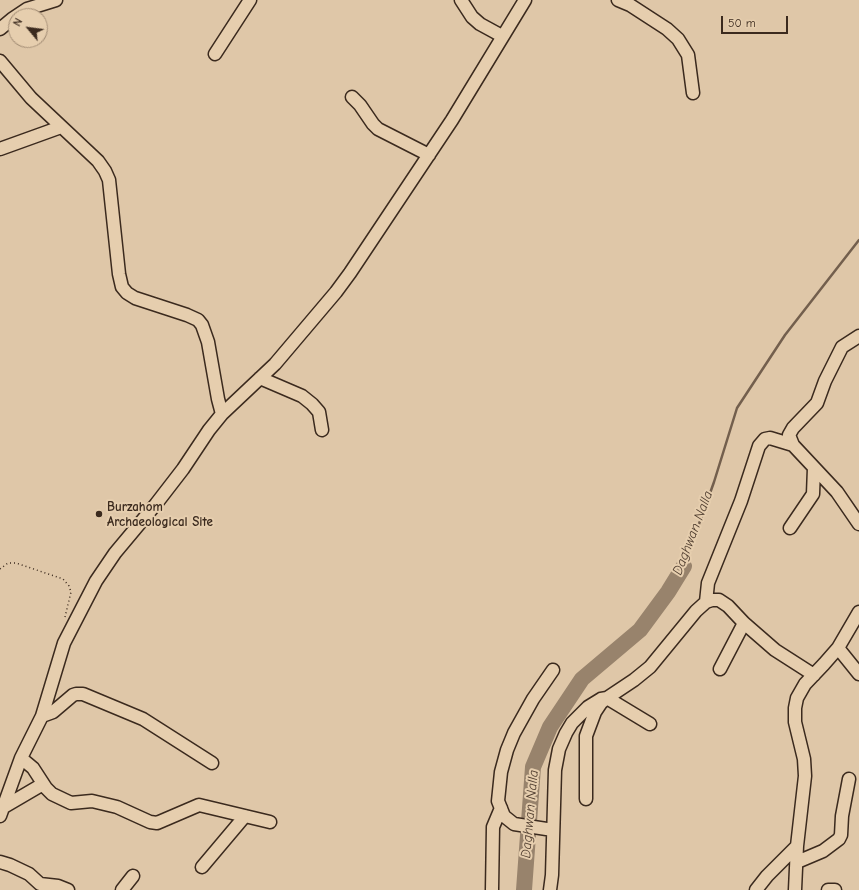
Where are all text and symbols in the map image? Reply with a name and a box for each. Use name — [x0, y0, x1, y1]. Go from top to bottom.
north arrow — [8, 8, 48, 48]
scale bar — [723, 8, 790, 34]
text: N — [11, 16, 25, 29]
text: 50 m — [728, 16, 756, 30]
water label: Daghwan Nalla — [669, 489, 717, 577]
place label: Burzahom Archaeological Site — [107, 499, 213, 530]
marker: Burzahom Archaeological Site — [94, 509, 104, 519]
water label: Daghwan Nalla — [518, 769, 542, 859]

